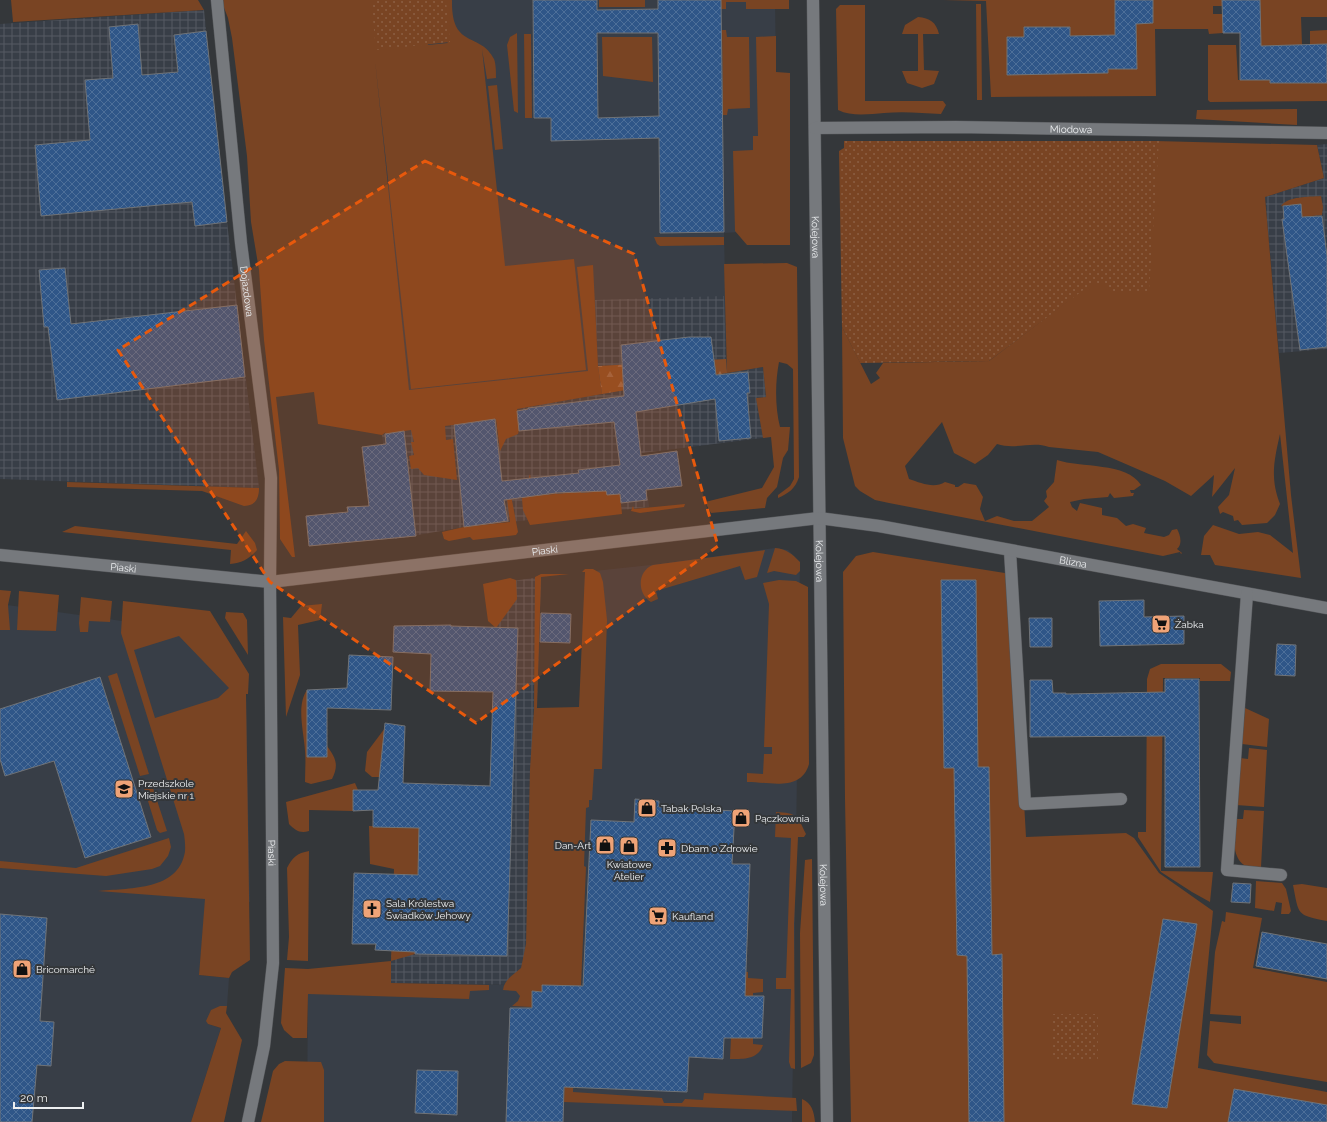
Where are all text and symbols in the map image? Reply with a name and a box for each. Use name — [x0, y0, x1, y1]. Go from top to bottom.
street label: Miodowa — [1050, 124, 1092, 135]
street label: Kolejowa — [810, 216, 821, 258]
street label: Dojazdowa — [238, 265, 255, 318]
street label: Kolejowa — [814, 540, 825, 582]
street label: Piaski — [531, 543, 559, 557]
street label: Blizna — [1058, 554, 1088, 570]
street label: Piaski — [110, 561, 137, 575]
supermarket icon: Żabka — [1150, 613, 1172, 635]
place label: Żabka — [1175, 619, 1204, 630]
school or university icon: Przedszkole Miejskie nr 1 — [113, 778, 135, 800]
place label: Przedszkole Miejskie nr 1 — [138, 778, 194, 801]
shop icon: Tabak Polska — [636, 797, 658, 819]
place label: Tabak Polska — [661, 803, 721, 814]
shop icon: Pączkownia — [730, 807, 752, 829]
place label: Pączkownia — [755, 813, 809, 824]
shop icon: Dan-Art — [594, 834, 616, 856]
shop icon: Kwiatowe Atelier — [618, 835, 640, 857]
pharmacy icon: Dbam o Zdrowie — [656, 837, 678, 859]
street label: Piaski — [266, 840, 277, 866]
place label: Dan-Art — [555, 840, 592, 851]
place label: Dbam o Zdrowie — [681, 843, 758, 854]
place label: Kwiatowe Atelier — [607, 859, 651, 882]
street label: Kolejowa — [818, 864, 829, 906]
church icon: Sala Królestwa Świadków Jehowy — [361, 898, 383, 920]
place label: Sala Królestwa Świadków Jehowy — [386, 898, 471, 921]
supermarket icon: Kaufland — [647, 905, 669, 927]
place label: Kaufland — [672, 911, 713, 922]
shop icon: Bricomarché — [11, 958, 33, 980]
place label: Bricomarché — [36, 964, 95, 975]
scale bar — [14, 1084, 83, 1110]
text: 20 m — [20, 1091, 48, 1105]

